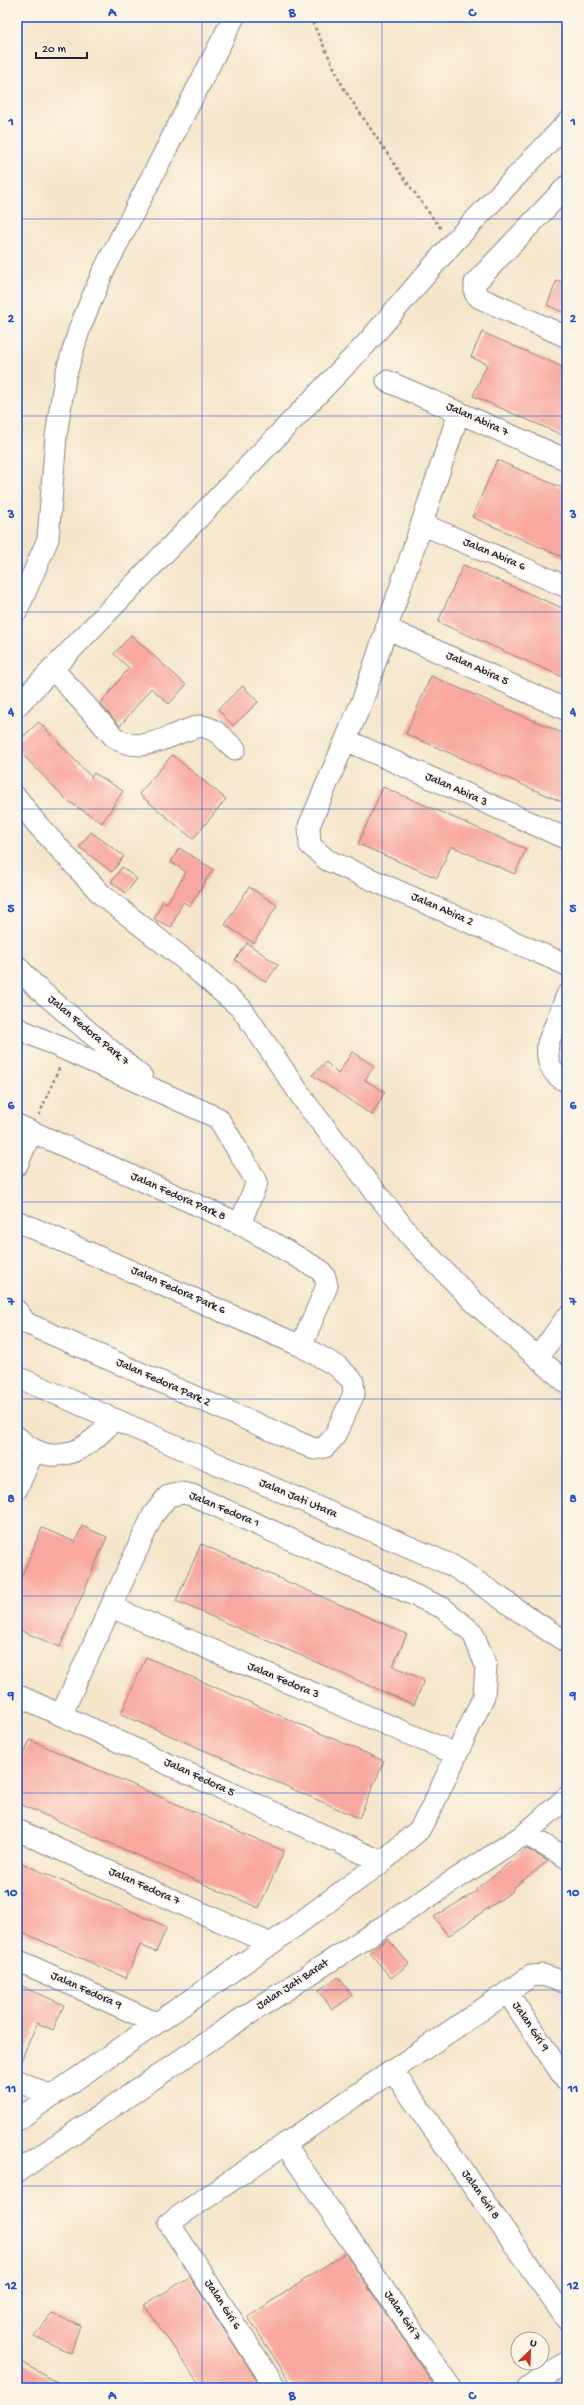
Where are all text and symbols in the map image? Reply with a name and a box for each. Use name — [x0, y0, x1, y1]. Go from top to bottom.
text: A — [107, 6, 117, 21]
text: B — [288, 6, 297, 21]
text: C — [467, 6, 477, 21]
scale bar — [36, 34, 87, 60]
text: 20 m — [42, 43, 67, 57]
text: 1 — [7, 115, 14, 130]
text: 1 — [569, 115, 576, 130]
text: 2 — [8, 312, 15, 327]
text: 2 — [570, 312, 577, 327]
street label: Jalan Abira 7 — [444, 400, 511, 440]
text: 3 — [7, 508, 15, 523]
text: 3 — [569, 508, 577, 523]
street label: Jalan Abira 6 — [461, 536, 528, 575]
street label: Jalan Abira 5 — [444, 649, 510, 689]
text: 4 — [7, 705, 15, 720]
text: 4 — [569, 705, 577, 720]
street label: Jalan Abira 3 — [423, 770, 489, 810]
street label: Jalan Abira 2 — [409, 890, 475, 930]
text: 5 — [8, 902, 15, 917]
text: 5 — [570, 902, 577, 917]
street label: Jalan Fedora Park 7 — [44, 993, 132, 1070]
text: 6 — [8, 1099, 15, 1114]
text: 6 — [570, 1099, 577, 1114]
street label: Jalan Fedora Park 8 — [128, 1170, 228, 1224]
street label: Jalan Fedora Park 6 — [129, 1264, 228, 1319]
text: 7 — [7, 1295, 16, 1310]
text: 7 — [569, 1295, 578, 1310]
street label: Jalan Fedora Park 2 — [114, 1356, 212, 1410]
street label: Jalan Jati Utara — [257, 1476, 340, 1522]
street label: Jalan Fedora 1 — [187, 1489, 261, 1531]
text: 8 — [7, 1492, 15, 1507]
text: 8 — [569, 1492, 577, 1507]
street label: Jalan Fedora 3 — [245, 1660, 321, 1702]
text: 9 — [7, 1689, 15, 1704]
text: 9 — [569, 1689, 577, 1704]
street label: Jalan Fedora 5 — [161, 1755, 237, 1801]
street label: Jalan Fedora 7 — [106, 1865, 182, 1909]
text: 10 — [4, 1886, 18, 1901]
text: 10 — [566, 1886, 580, 1901]
street label: Jalan Jati Barat — [254, 1956, 332, 2013]
street label: Jalan Fedora 9 — [48, 1969, 124, 2013]
street label: Jalan Giri 9 — [508, 2000, 552, 2054]
text: 11 — [5, 2082, 16, 2097]
text: 11 — [567, 2082, 578, 2097]
street label: Jalan Giri 8 — [458, 2168, 502, 2223]
street label: Jalan Giri 6 — [201, 2277, 244, 2333]
text: 12 — [4, 2279, 17, 2294]
text: 12 — [566, 2279, 579, 2294]
street label: Jalan Giri 7 — [380, 2288, 424, 2344]
north arrow — [510, 2331, 550, 2371]
text: U — [528, 2337, 539, 2351]
text: A — [107, 2389, 117, 2404]
text: B — [288, 2389, 297, 2404]
text: C — [467, 2389, 477, 2404]

